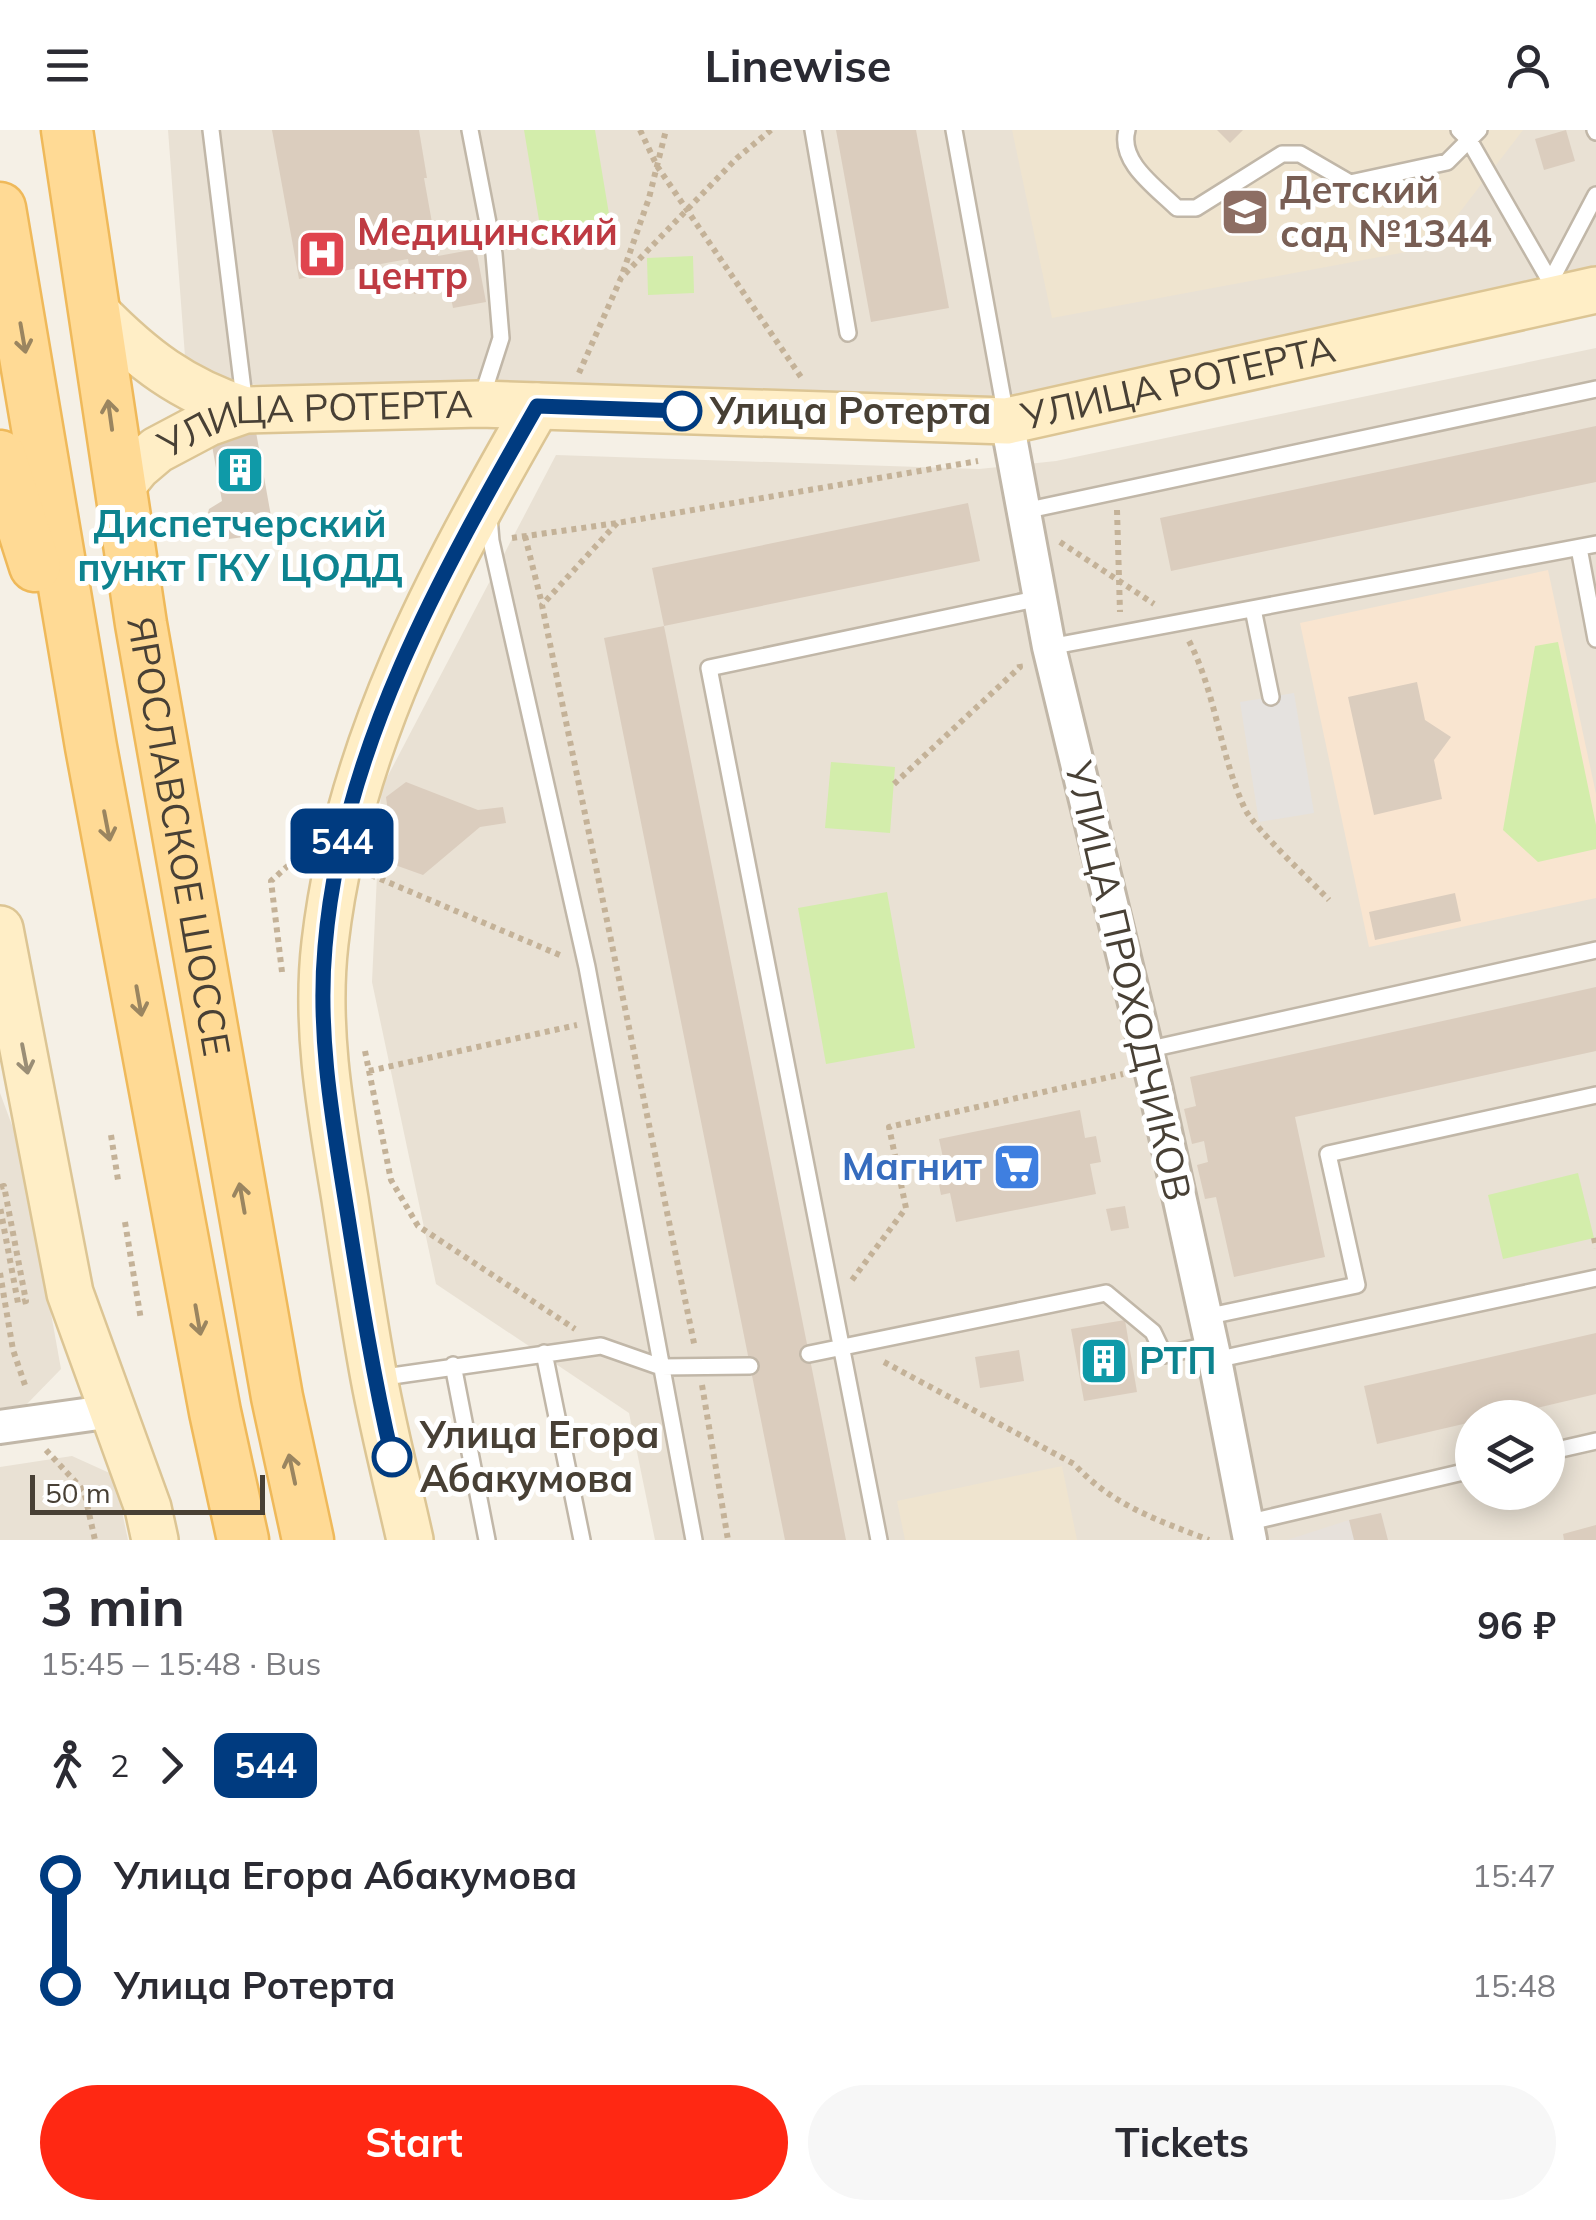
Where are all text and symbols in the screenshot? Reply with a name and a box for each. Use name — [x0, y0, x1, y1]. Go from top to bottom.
text: Linewise — [704, 37, 892, 93]
icon: menu — [40, 38, 95, 93]
icon: person — [1501, 38, 1556, 93]
place label: Детский сад №1344 — [1280, 165, 1492, 257]
school or university icon: Детский сад №1344 — [1219, 186, 1271, 238]
place label: Медицинский центр — [357, 207, 618, 299]
hospital icon: Медицинский центр — [296, 228, 348, 280]
one-way arrow — [14, 322, 33, 354]
street label: УЛИЦА РОТЕРТА — [1016, 324, 1340, 440]
street label: УЛИЦА РОТЕРТА — [149, 379, 473, 469]
place label: Улица Ротерта — [709, 386, 992, 434]
marker: Улица Ротерта — [663, 392, 701, 430]
one-way arrow — [100, 399, 118, 431]
building icon: Диспетчерский пункт ГКУ ЦОДД — [214, 444, 266, 496]
place label: Диспетчерский пункт ГКУ ЦОДД — [77, 499, 403, 591]
street label: ЯРОСЛАВСКОЕ ШОССЕ — [117, 613, 242, 1060]
street label: УЛИЦА ПРОХОДЧИКОВ — [1055, 755, 1203, 1205]
line badge: 544 — [284, 808, 400, 874]
one-way arrow — [98, 809, 117, 841]
text: 544 — [310, 819, 374, 863]
one-way arrow — [130, 984, 149, 1016]
one-way arrow — [16, 1042, 35, 1075]
supermarket icon: Магнит — [991, 1141, 1043, 1193]
place label: Магнит — [842, 1142, 983, 1190]
one-way arrow — [232, 1182, 251, 1215]
one-way arrow — [189, 1303, 208, 1336]
building icon: РТП — [1078, 1335, 1130, 1387]
place label: РТП — [1139, 1336, 1216, 1384]
map controls — [1455, 1400, 1565, 1510]
button: layers — [1455, 1400, 1565, 1510]
place label: Улица Егора Абакумова — [419, 1410, 659, 1502]
marker: Улица Егора Абакумова — [373, 1438, 411, 1476]
one-way arrow — [282, 1454, 301, 1486]
scale bar — [30, 1470, 265, 1514]
text: 50 m — [45, 1475, 111, 1510]
text: 3 min — [40, 1571, 185, 1640]
text: 96 ₽ — [1477, 1601, 1556, 1649]
text: 15:45 – 15:48 · Bus — [40, 1643, 321, 1683]
icon: walk — [40, 1738, 95, 1793]
icon: forward — [144, 1738, 199, 1793]
text: 544 — [234, 1743, 297, 1787]
text: 2 — [110, 1745, 129, 1785]
text: Улица Егора Абакумова — [114, 1851, 577, 1899]
text: 15:47 — [1472, 1855, 1556, 1895]
text: Улица Ротерта — [114, 1961, 396, 2009]
text: 15:48 — [1472, 1965, 1556, 2005]
button: Start — [40, 2085, 788, 2200]
button: Tickets — [808, 2085, 1556, 2200]

